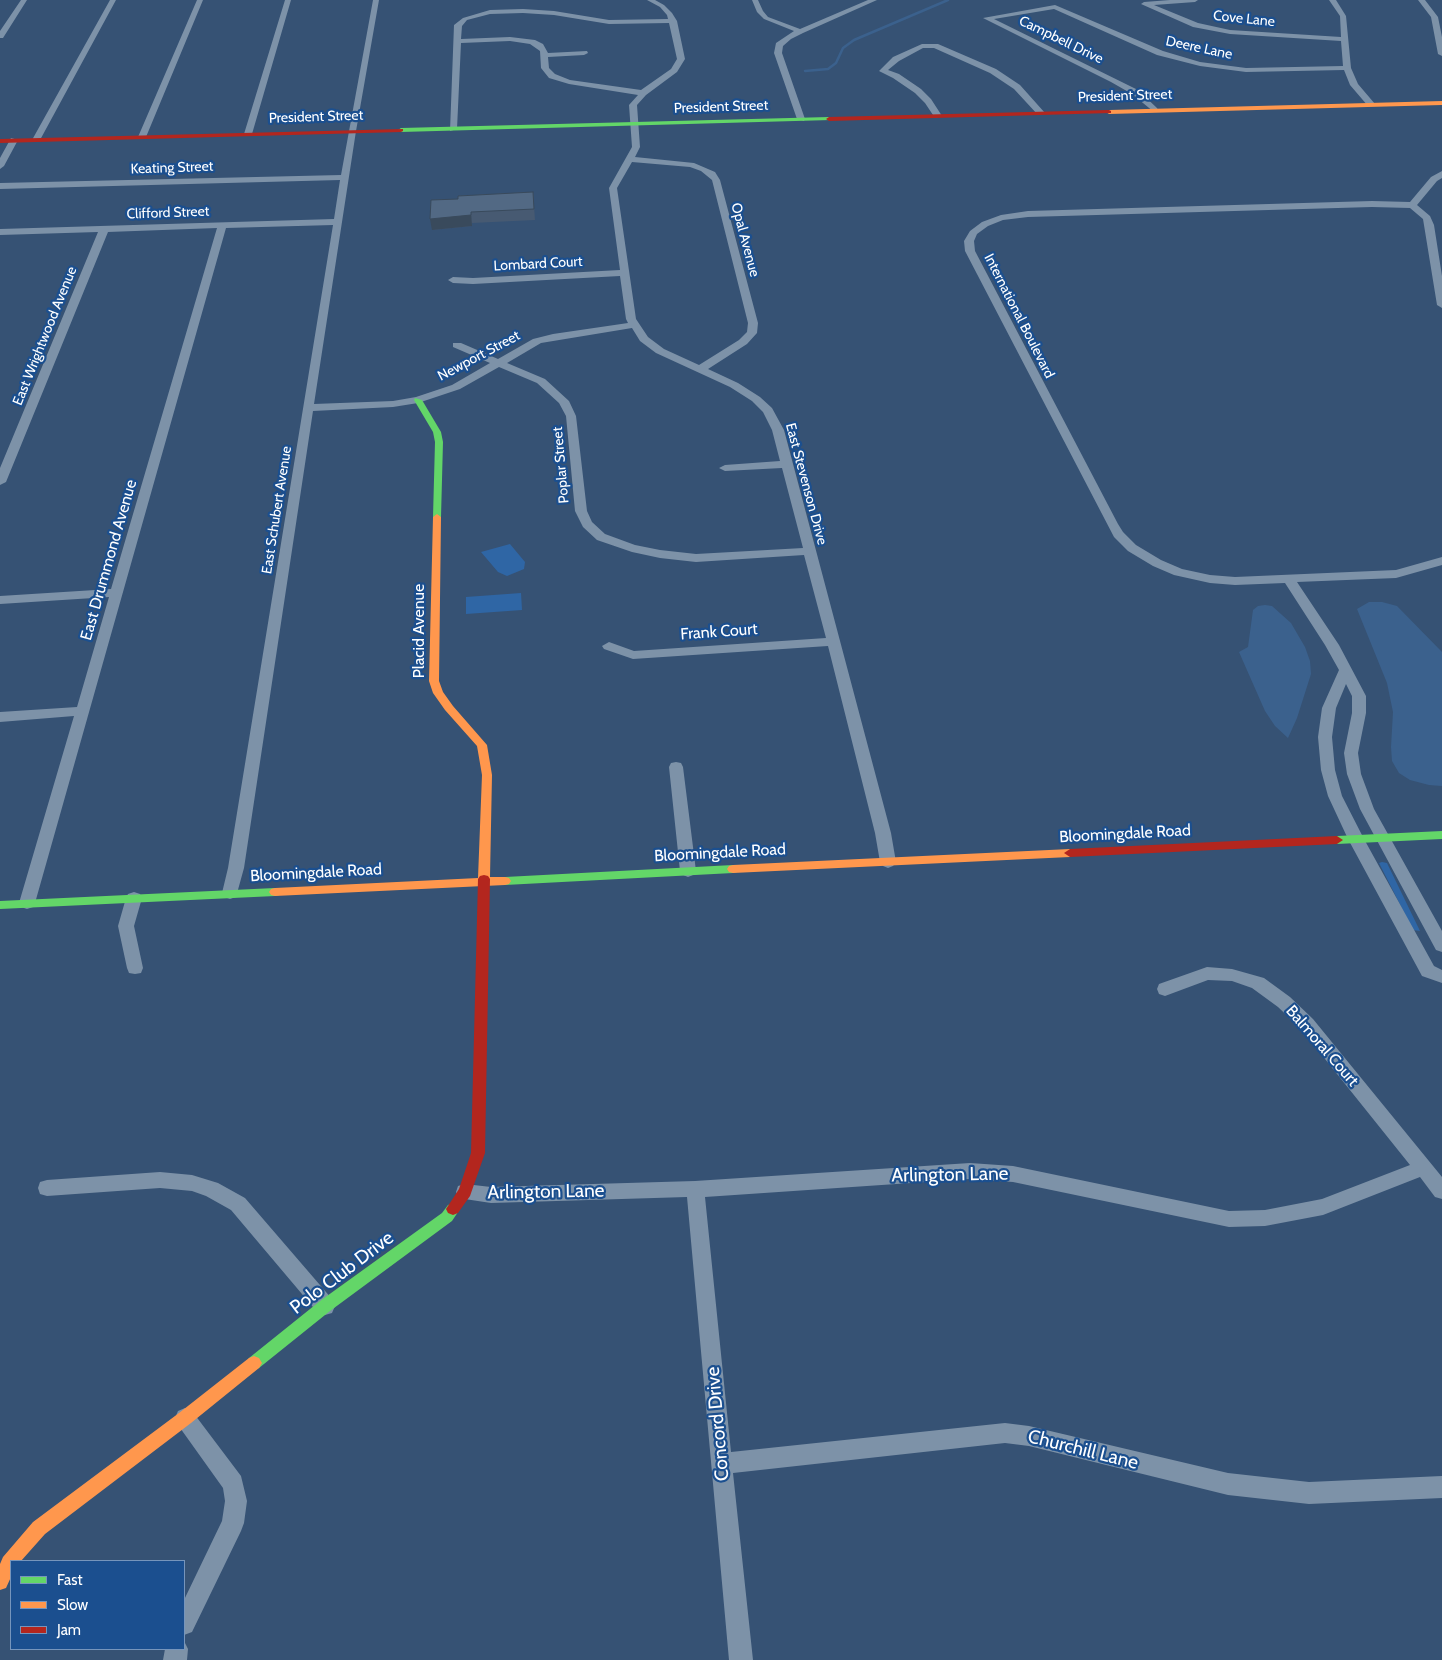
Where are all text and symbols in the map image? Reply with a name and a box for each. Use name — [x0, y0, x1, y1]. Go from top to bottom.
street label: Cove Lane — [1212, 7, 1276, 31]
street label: Campbell Drive — [1016, 12, 1106, 68]
street label: Deere Lane — [1164, 33, 1234, 63]
street label: President Street — [1077, 86, 1173, 106]
street label: President Street — [673, 97, 769, 117]
street label: President Street — [268, 107, 364, 127]
street label: Keating Street — [130, 158, 214, 178]
street label: Opal Avenue — [727, 201, 763, 279]
street label: Clifford Street — [126, 203, 210, 223]
street label: International Boulevard — [980, 251, 1058, 381]
street label: Lombard Court — [493, 253, 583, 275]
street label: East Wrightwood Avenue — [9, 264, 81, 408]
street label: Newport Street — [435, 327, 523, 385]
street label: East Stevenson Drive — [782, 421, 830, 547]
street label: Poplar Street — [549, 426, 573, 504]
street label: East Schubert Avenue — [259, 445, 295, 575]
street label: East Drummond Avenue — [77, 478, 141, 642]
street label: Placid Avenue — [409, 584, 429, 678]
street label: Frank Court — [680, 620, 758, 644]
street label: Bloomingdale Road — [1059, 821, 1191, 847]
street label: Bloomingdale Road — [654, 840, 786, 866]
street label: Bloomingdale Road — [250, 860, 382, 886]
street label: Balmoral Court — [1282, 1002, 1362, 1090]
street label: Arlington Lane — [891, 1163, 1009, 1187]
street label: Arlington Lane — [487, 1180, 605, 1204]
street label: Polo Club Drive — [286, 1227, 398, 1319]
street label: Concord Drive — [702, 1366, 734, 1482]
street label: Churchill Lane — [1025, 1425, 1141, 1475]
legend — [10, 1560, 185, 1650]
text: Fast — [57, 1571, 82, 1589]
text: Slow — [57, 1596, 88, 1614]
text: Jam — [57, 1621, 81, 1639]

